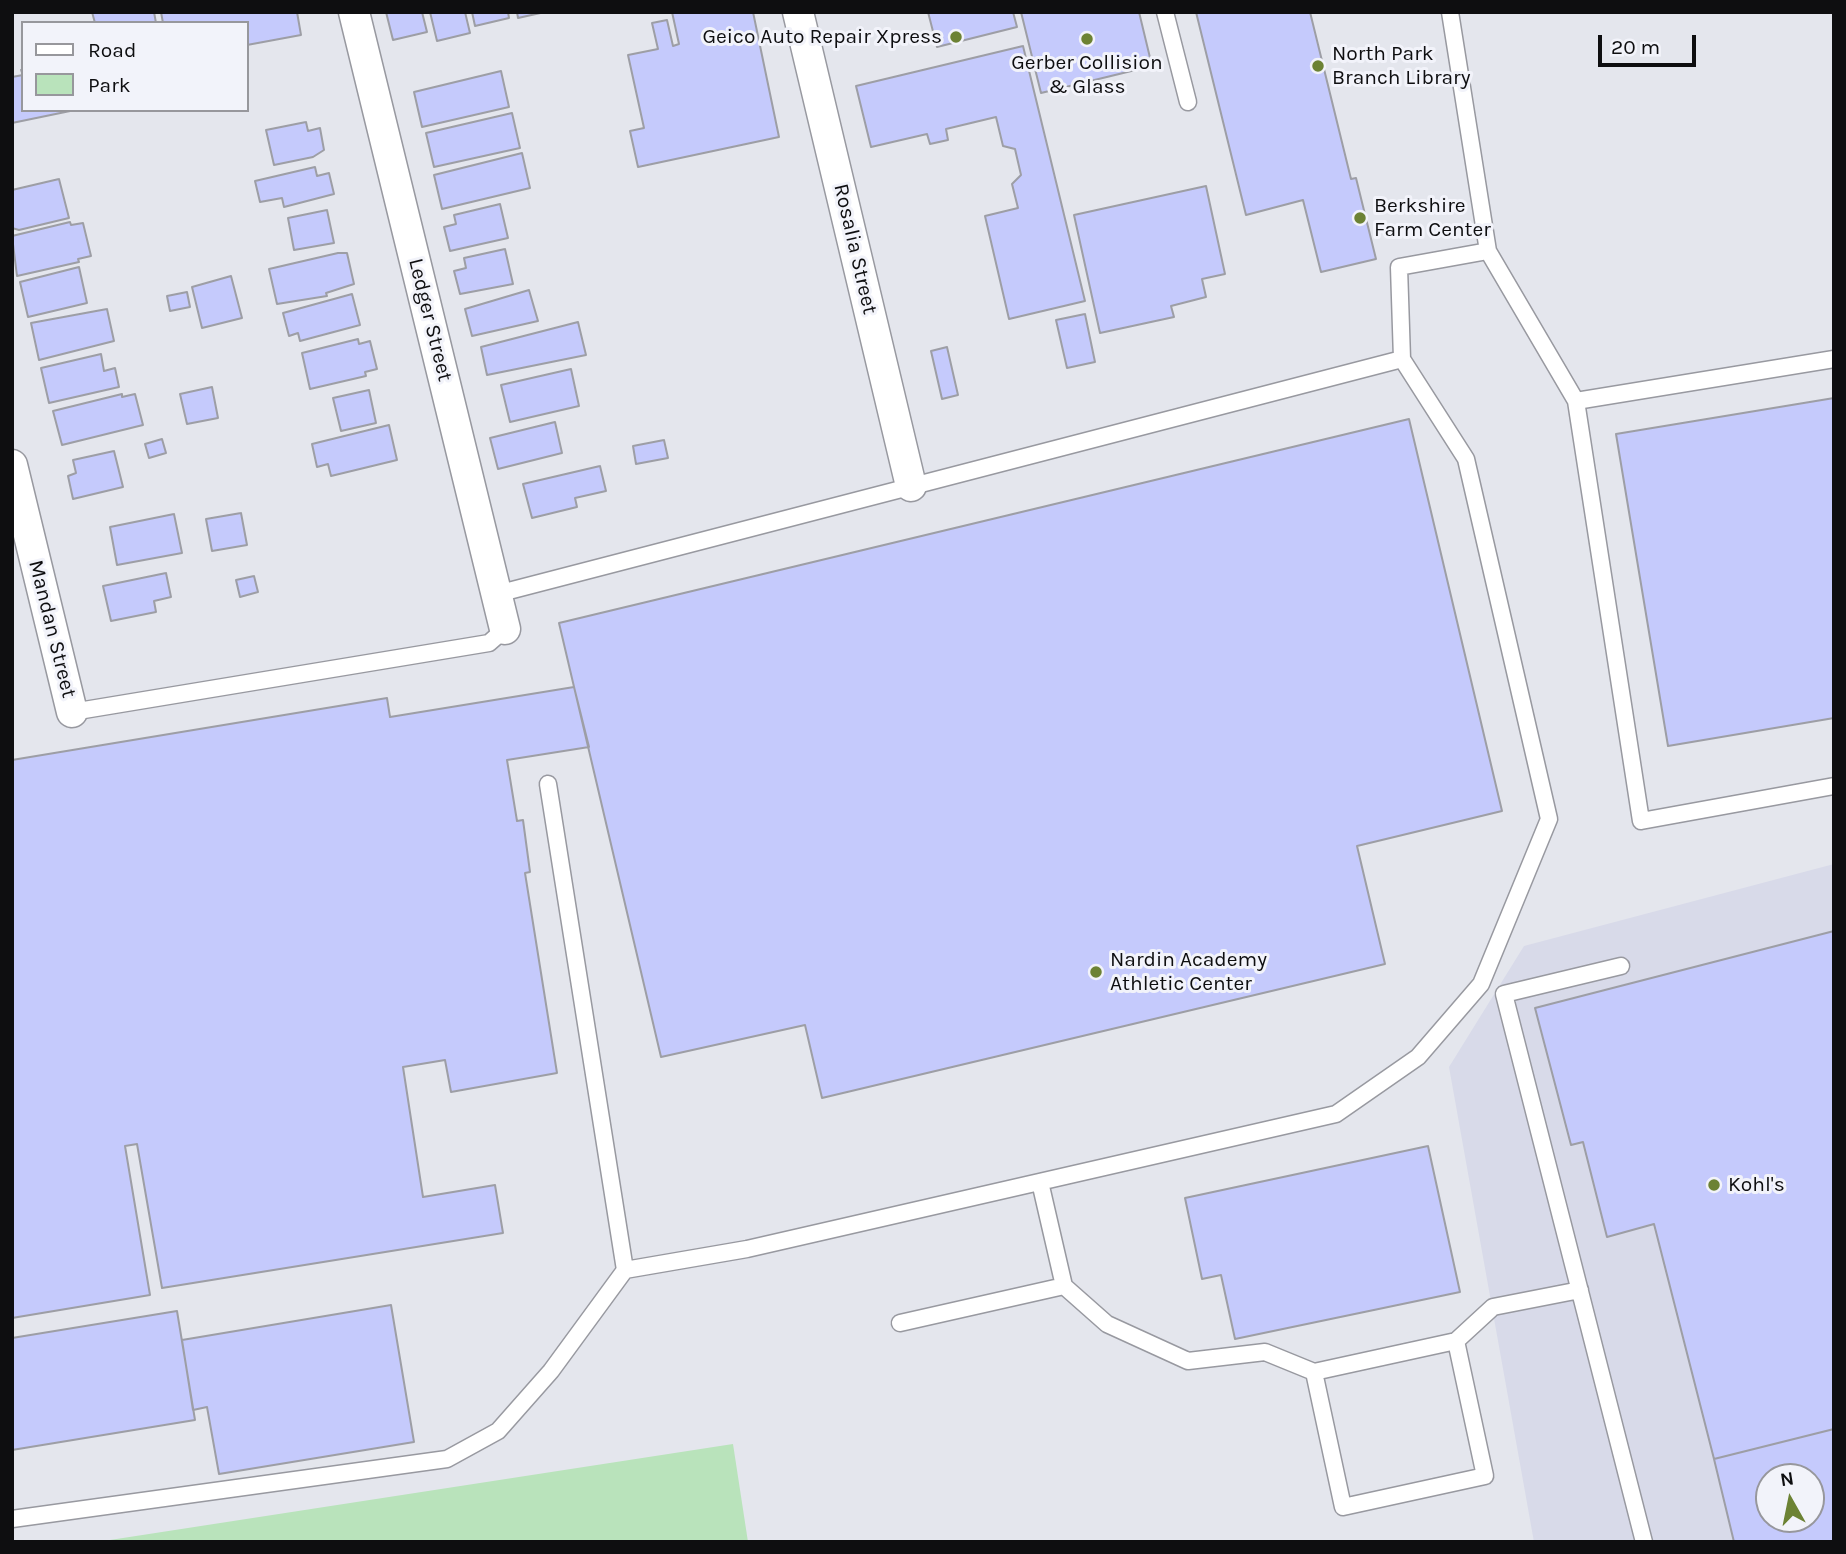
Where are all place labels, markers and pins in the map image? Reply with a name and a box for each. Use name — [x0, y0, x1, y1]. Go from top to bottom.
place label: Geico Auto Repair Xpress — [702, 24, 942, 50]
marker: Geico Auto Repair Xpress — [948, 29, 964, 45]
marker: Gerber Collision & Glass — [1079, 31, 1095, 47]
place label: North Park Branch Library — [1332, 41, 1470, 91]
place label: Gerber Collision & Glass — [1011, 50, 1163, 100]
marker: North Park Branch Library — [1310, 58, 1326, 74]
place label: Berkshire Farm Center — [1374, 193, 1491, 243]
marker: Berkshire Farm Center — [1352, 210, 1368, 226]
place label: Nardin Academy Athletic Center — [1110, 947, 1267, 997]
marker: Nardin Academy Athletic Center — [1088, 964, 1104, 980]
place label: Kohl's — [1728, 1172, 1785, 1198]
marker: Kohl's — [1706, 1177, 1722, 1193]

